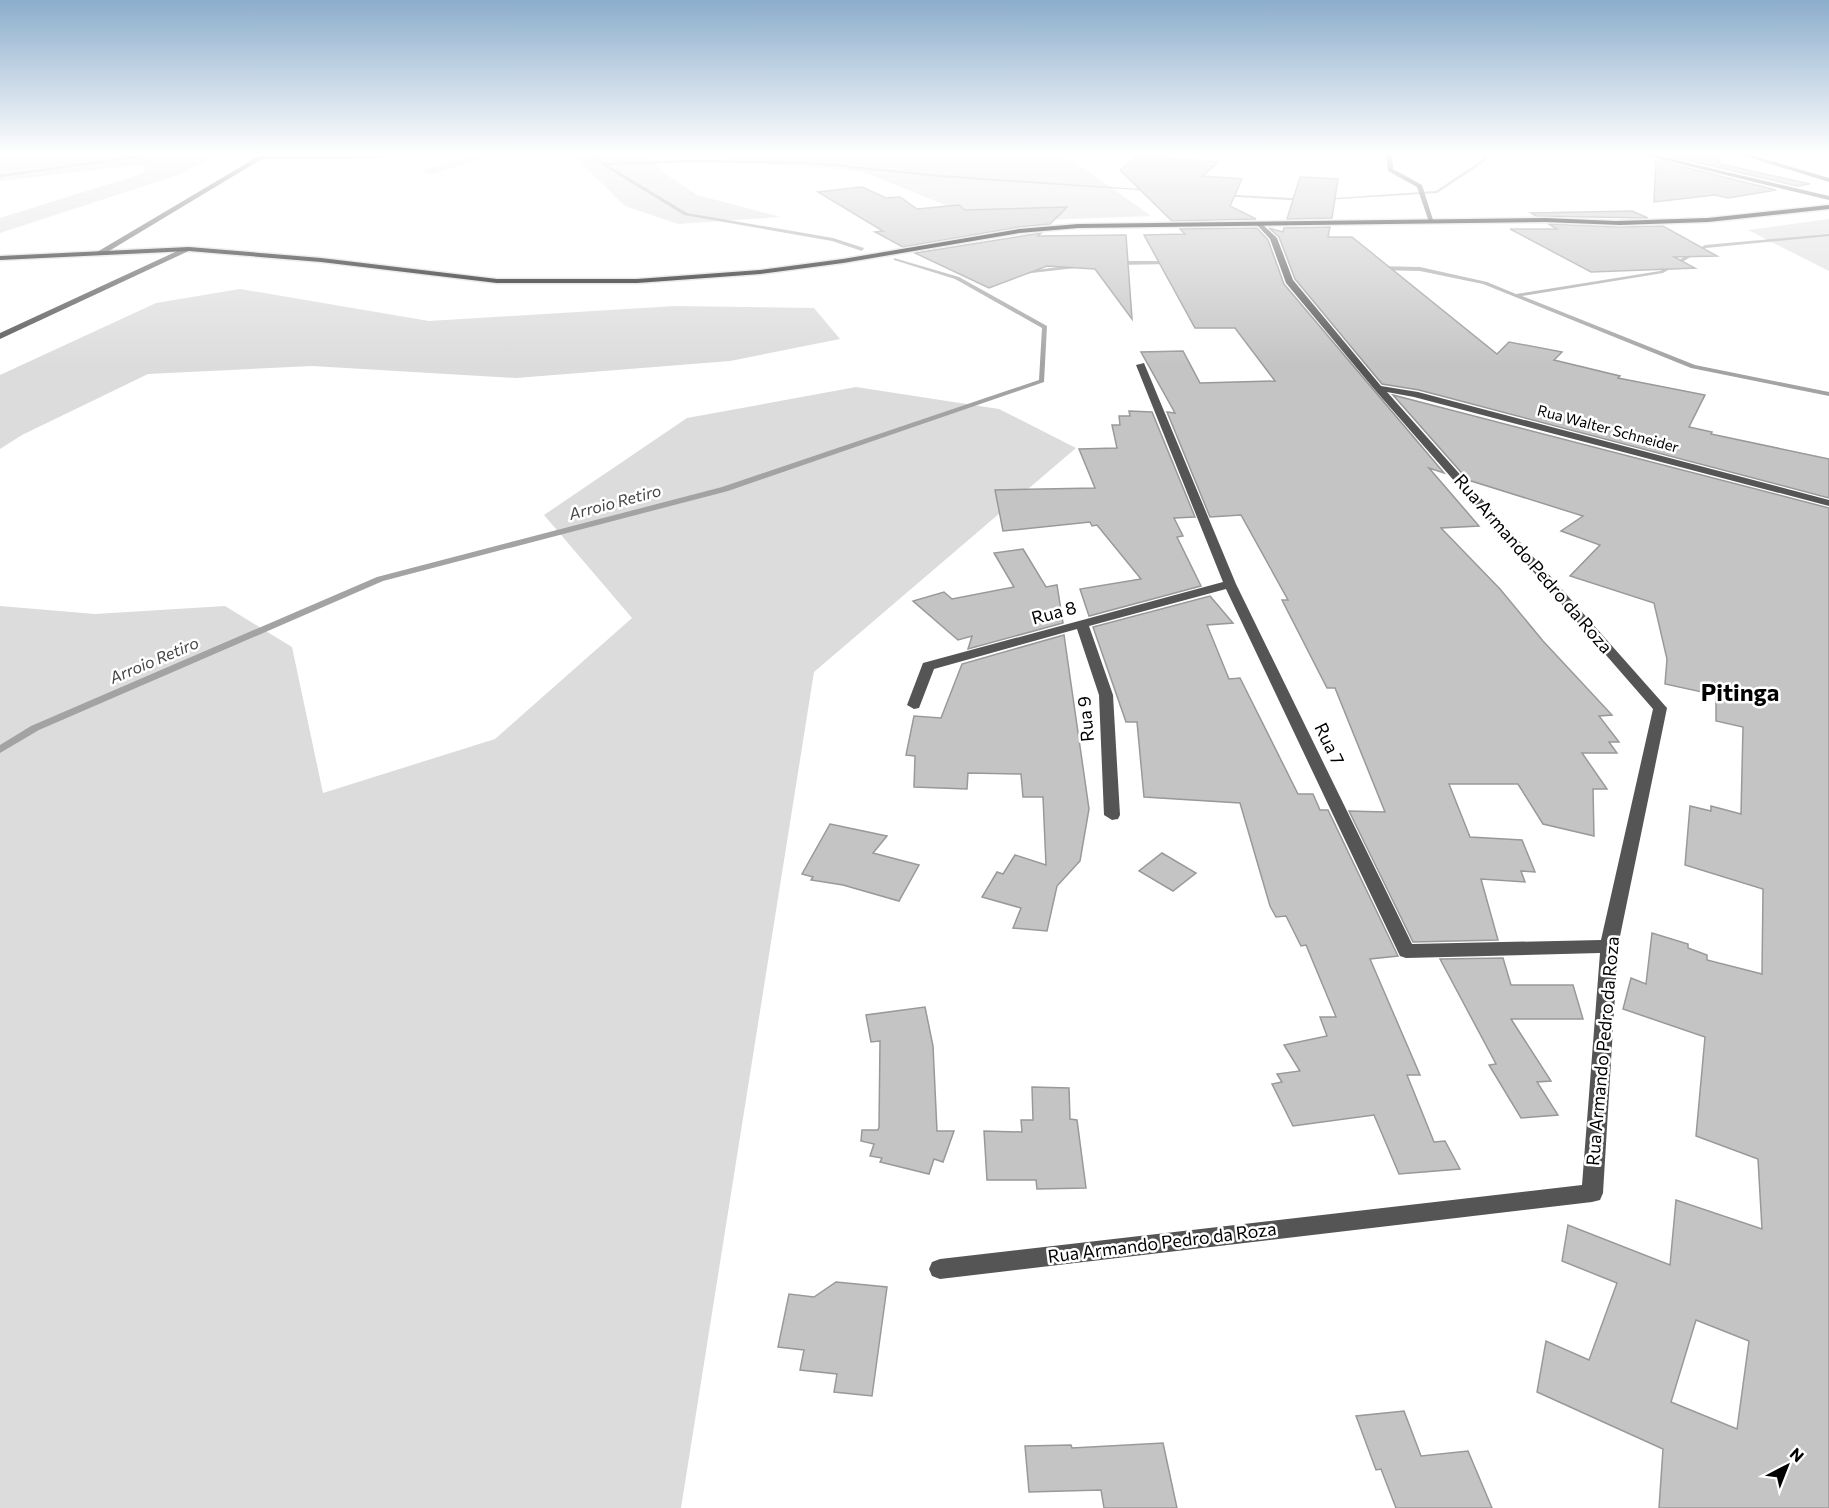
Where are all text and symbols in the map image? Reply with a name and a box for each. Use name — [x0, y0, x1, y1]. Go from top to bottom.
street label: Rua Walter Schneider — [1536, 400, 1681, 456]
street label: Rua Armando Pedro da Roza — [1450, 469, 1618, 657]
water label: Arroio Retiro — [566, 480, 663, 523]
street label: Rua 8 — [1029, 595, 1079, 629]
water label: Arroio Retiro — [106, 632, 201, 687]
district label: Pitinga — [1701, 677, 1779, 706]
street label: Rua 9 — [1072, 695, 1098, 743]
street label: Rua 7 — [1310, 719, 1350, 768]
street label: Rua Armando Pedro da Roza — [1581, 935, 1623, 1167]
street label: Rua Armando Pedro da Roza — [1046, 1217, 1278, 1267]
north arrow — [1757, 1436, 1817, 1496]
text: N — [1787, 1443, 1808, 1466]

